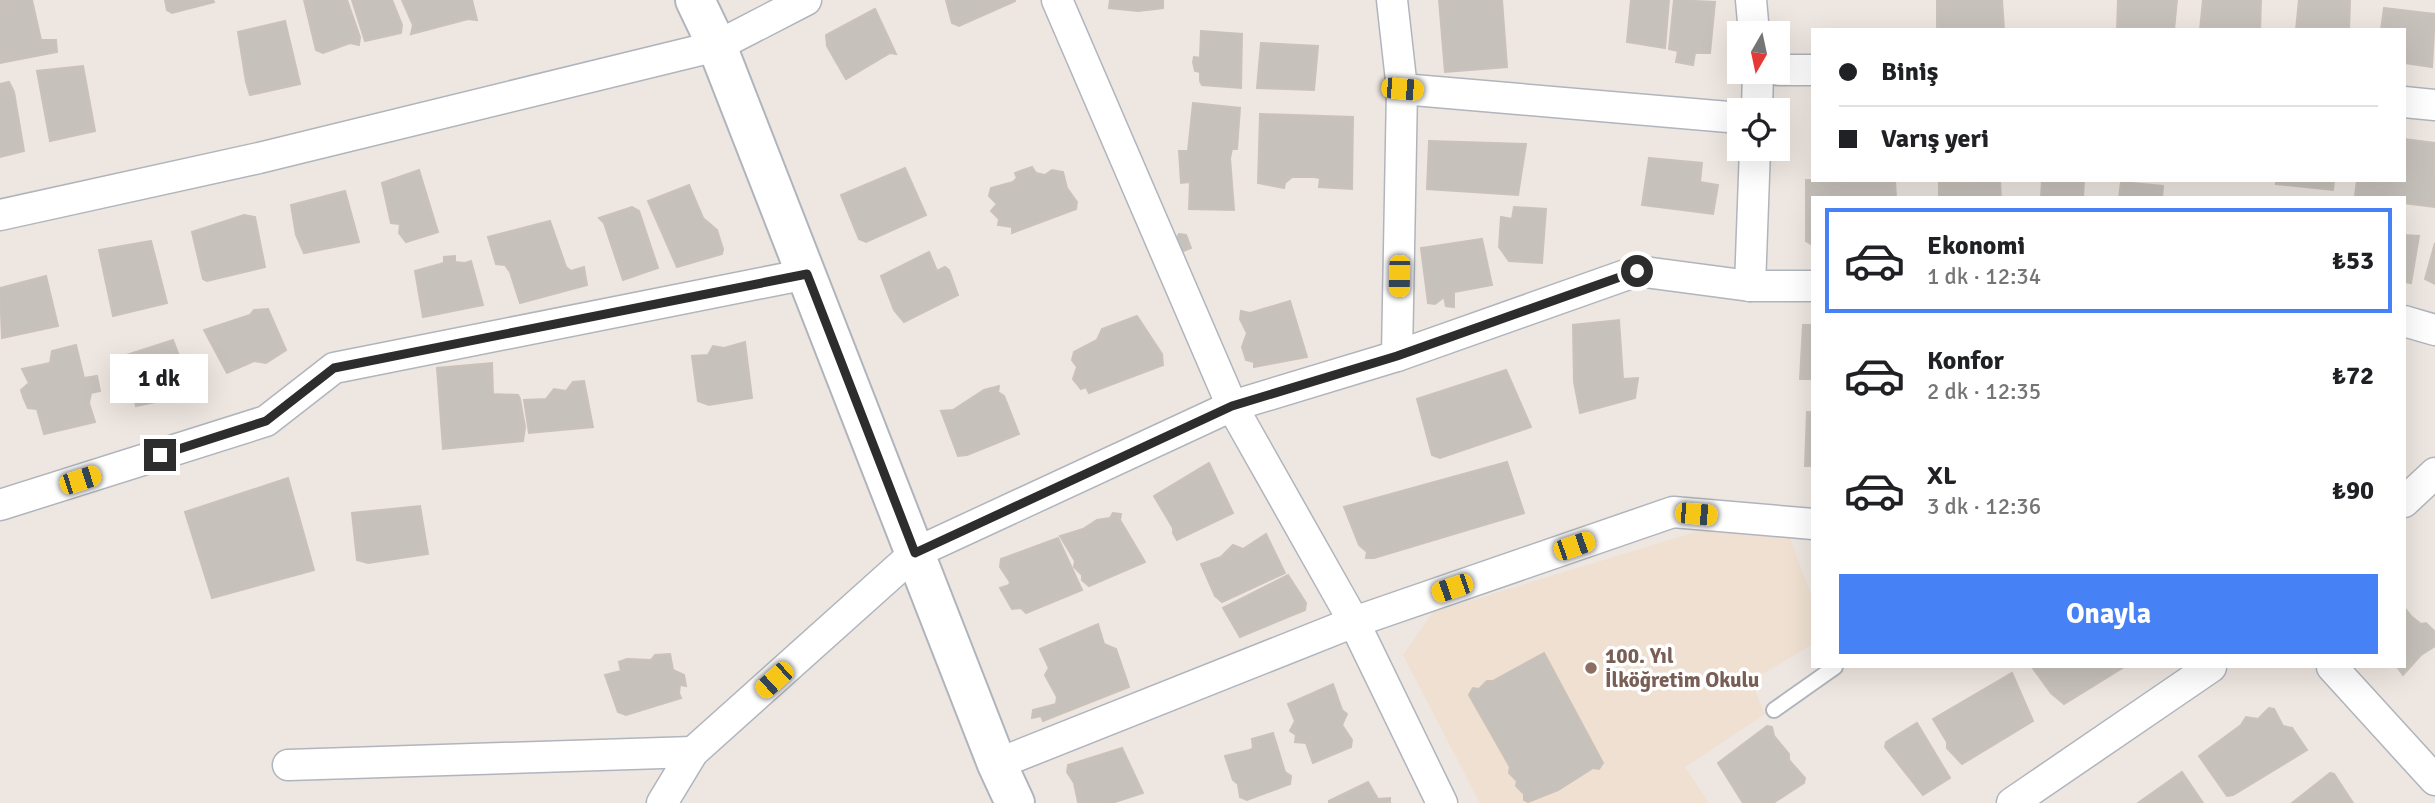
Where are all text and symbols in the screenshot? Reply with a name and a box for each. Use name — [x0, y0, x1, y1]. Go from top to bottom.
north arrow — [1727, 21, 1790, 84]
map controls — [1727, 21, 1790, 161]
text: Biniş — [1881, 56, 1938, 88]
car — [1381, 77, 1424, 101]
button: locate — [1727, 98, 1790, 161]
text: Varış yeri — [1881, 123, 1989, 155]
icon: car — [1843, 229, 1906, 292]
text: Ekonomi — [1927, 230, 2025, 262]
text: ₺53 — [2332, 245, 2374, 277]
car — [1389, 255, 1410, 297]
route start — [1621, 255, 1653, 287]
text: 1 dk · 12:34 — [1927, 262, 2041, 291]
icon: car — [1843, 344, 1906, 407]
text: Konfor — [1927, 345, 2004, 377]
callout: 1 dk — [111, 354, 209, 402]
text: ₺72 — [2332, 360, 2374, 392]
text: 1 dk — [138, 364, 180, 393]
text: 2 dk · 12:35 — [1927, 377, 2041, 406]
route end — [144, 439, 176, 471]
icon: car — [1843, 459, 1906, 522]
text: XL — [1927, 460, 1957, 492]
car — [57, 464, 104, 496]
text: ₺90 — [2332, 475, 2374, 507]
text: 3 dk · 12:36 — [1927, 492, 2041, 521]
car — [1675, 502, 1718, 526]
car — [1551, 529, 1598, 563]
car — [1429, 571, 1476, 605]
button: Onayla — [1839, 574, 2378, 654]
place label: 100. Yıl İlköğretim Okulu — [1605, 643, 1759, 693]
car — [752, 658, 797, 702]
marker: 100. Yıl İlköğretim Okulu — [1583, 660, 1599, 676]

